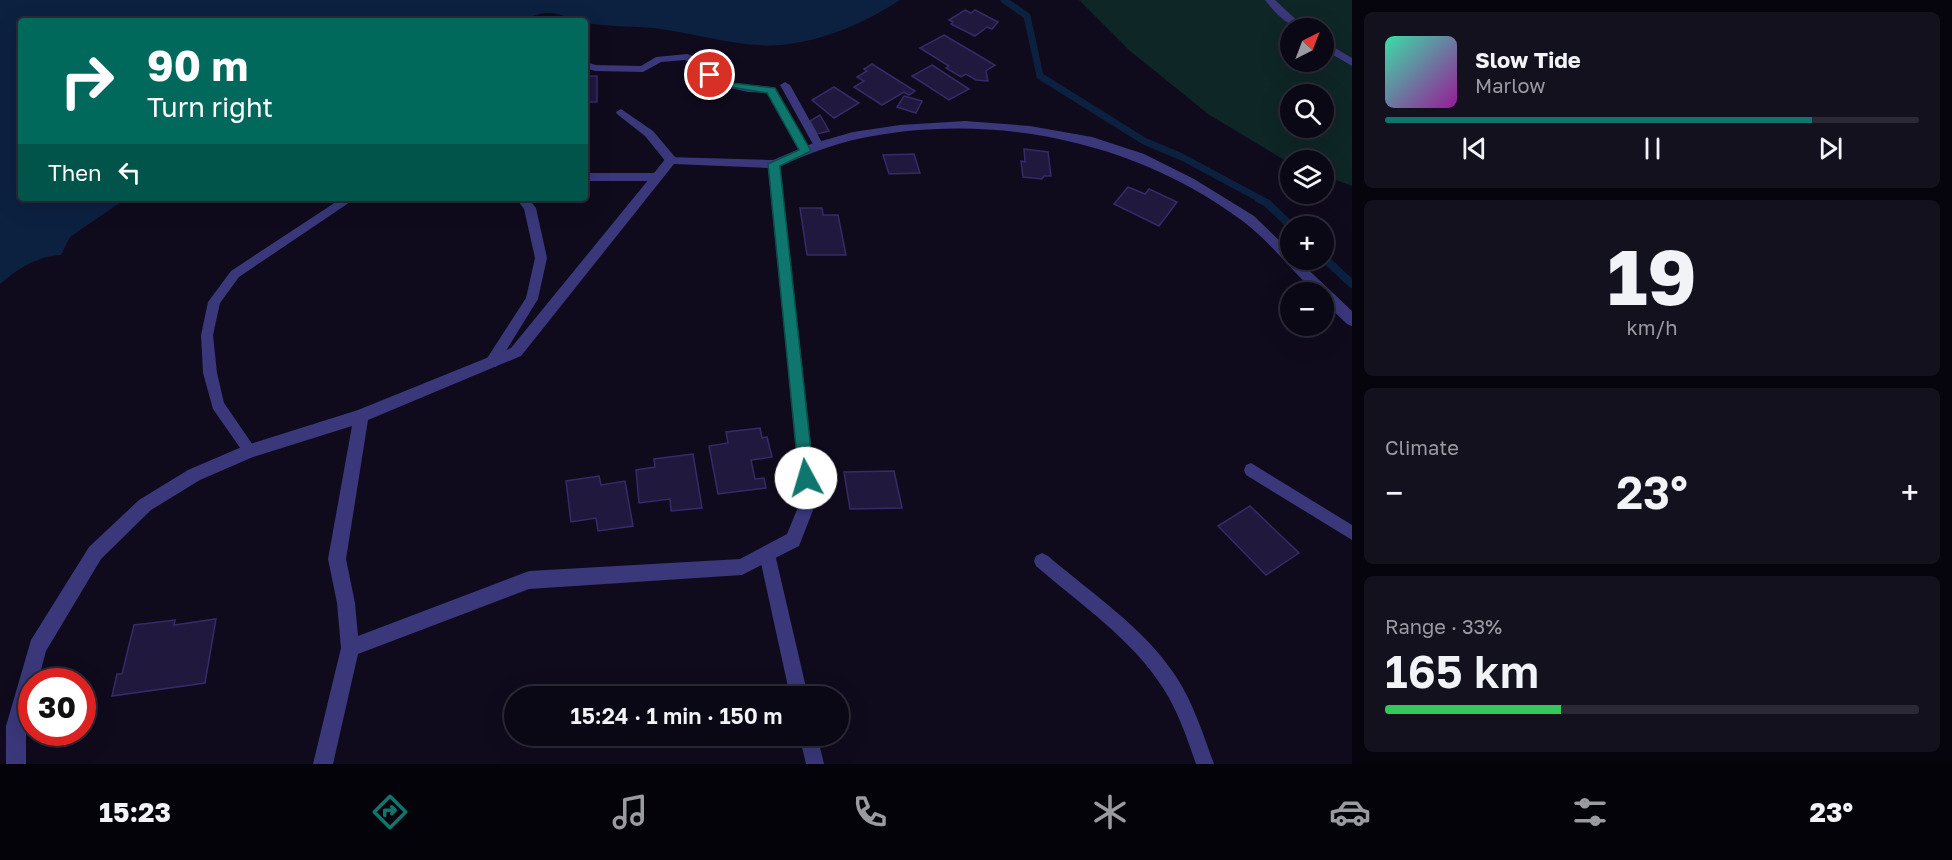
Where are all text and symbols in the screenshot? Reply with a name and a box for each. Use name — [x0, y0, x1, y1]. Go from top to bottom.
north arrow — [1280, 18, 1334, 72]
map controls — [1280, 18, 1334, 336]
text: 90 m — [147, 40, 248, 90]
icon: right — [48, 42, 126, 120]
text: Slow Tide — [1475, 46, 1581, 73]
pin — [684, 49, 735, 100]
icon: arrive — [693, 58, 726, 91]
text: Marlow — [1475, 73, 1546, 97]
button: search — [1280, 84, 1334, 138]
text: Turn right — [147, 91, 273, 123]
icon: previous — [1458, 132, 1491, 165]
icon: pause — [1636, 132, 1669, 165]
icon: next — [1814, 132, 1847, 165]
button: layers — [1280, 150, 1334, 204]
icon: left — [113, 156, 146, 189]
text: Then — [48, 159, 101, 186]
button: + — [1280, 216, 1334, 270]
text: 19 — [1607, 229, 1697, 322]
button: − — [1280, 282, 1334, 336]
text: km/h — [1627, 315, 1677, 339]
text: Climate — [1385, 435, 1459, 459]
position arrow — [774, 446, 838, 510]
text: 23° — [1616, 465, 1688, 519]
text: − — [1385, 473, 1403, 512]
text: + — [1901, 473, 1919, 512]
text: Range · 33% — [1385, 614, 1502, 638]
text: 165 km — [1385, 644, 1539, 698]
speed limit sign: 30 — [18, 668, 96, 746]
text: 15:24 · 1 min · 150 m — [571, 702, 782, 729]
icon: directions — [369, 791, 411, 833]
icon: music — [609, 791, 651, 833]
icon: phone — [849, 791, 891, 833]
icon: climate — [1089, 791, 1131, 833]
icon: car — [1329, 791, 1371, 833]
icon: filters — [1569, 791, 1611, 833]
text: 15:23 — [99, 796, 171, 828]
text: 23° — [1809, 796, 1853, 828]

